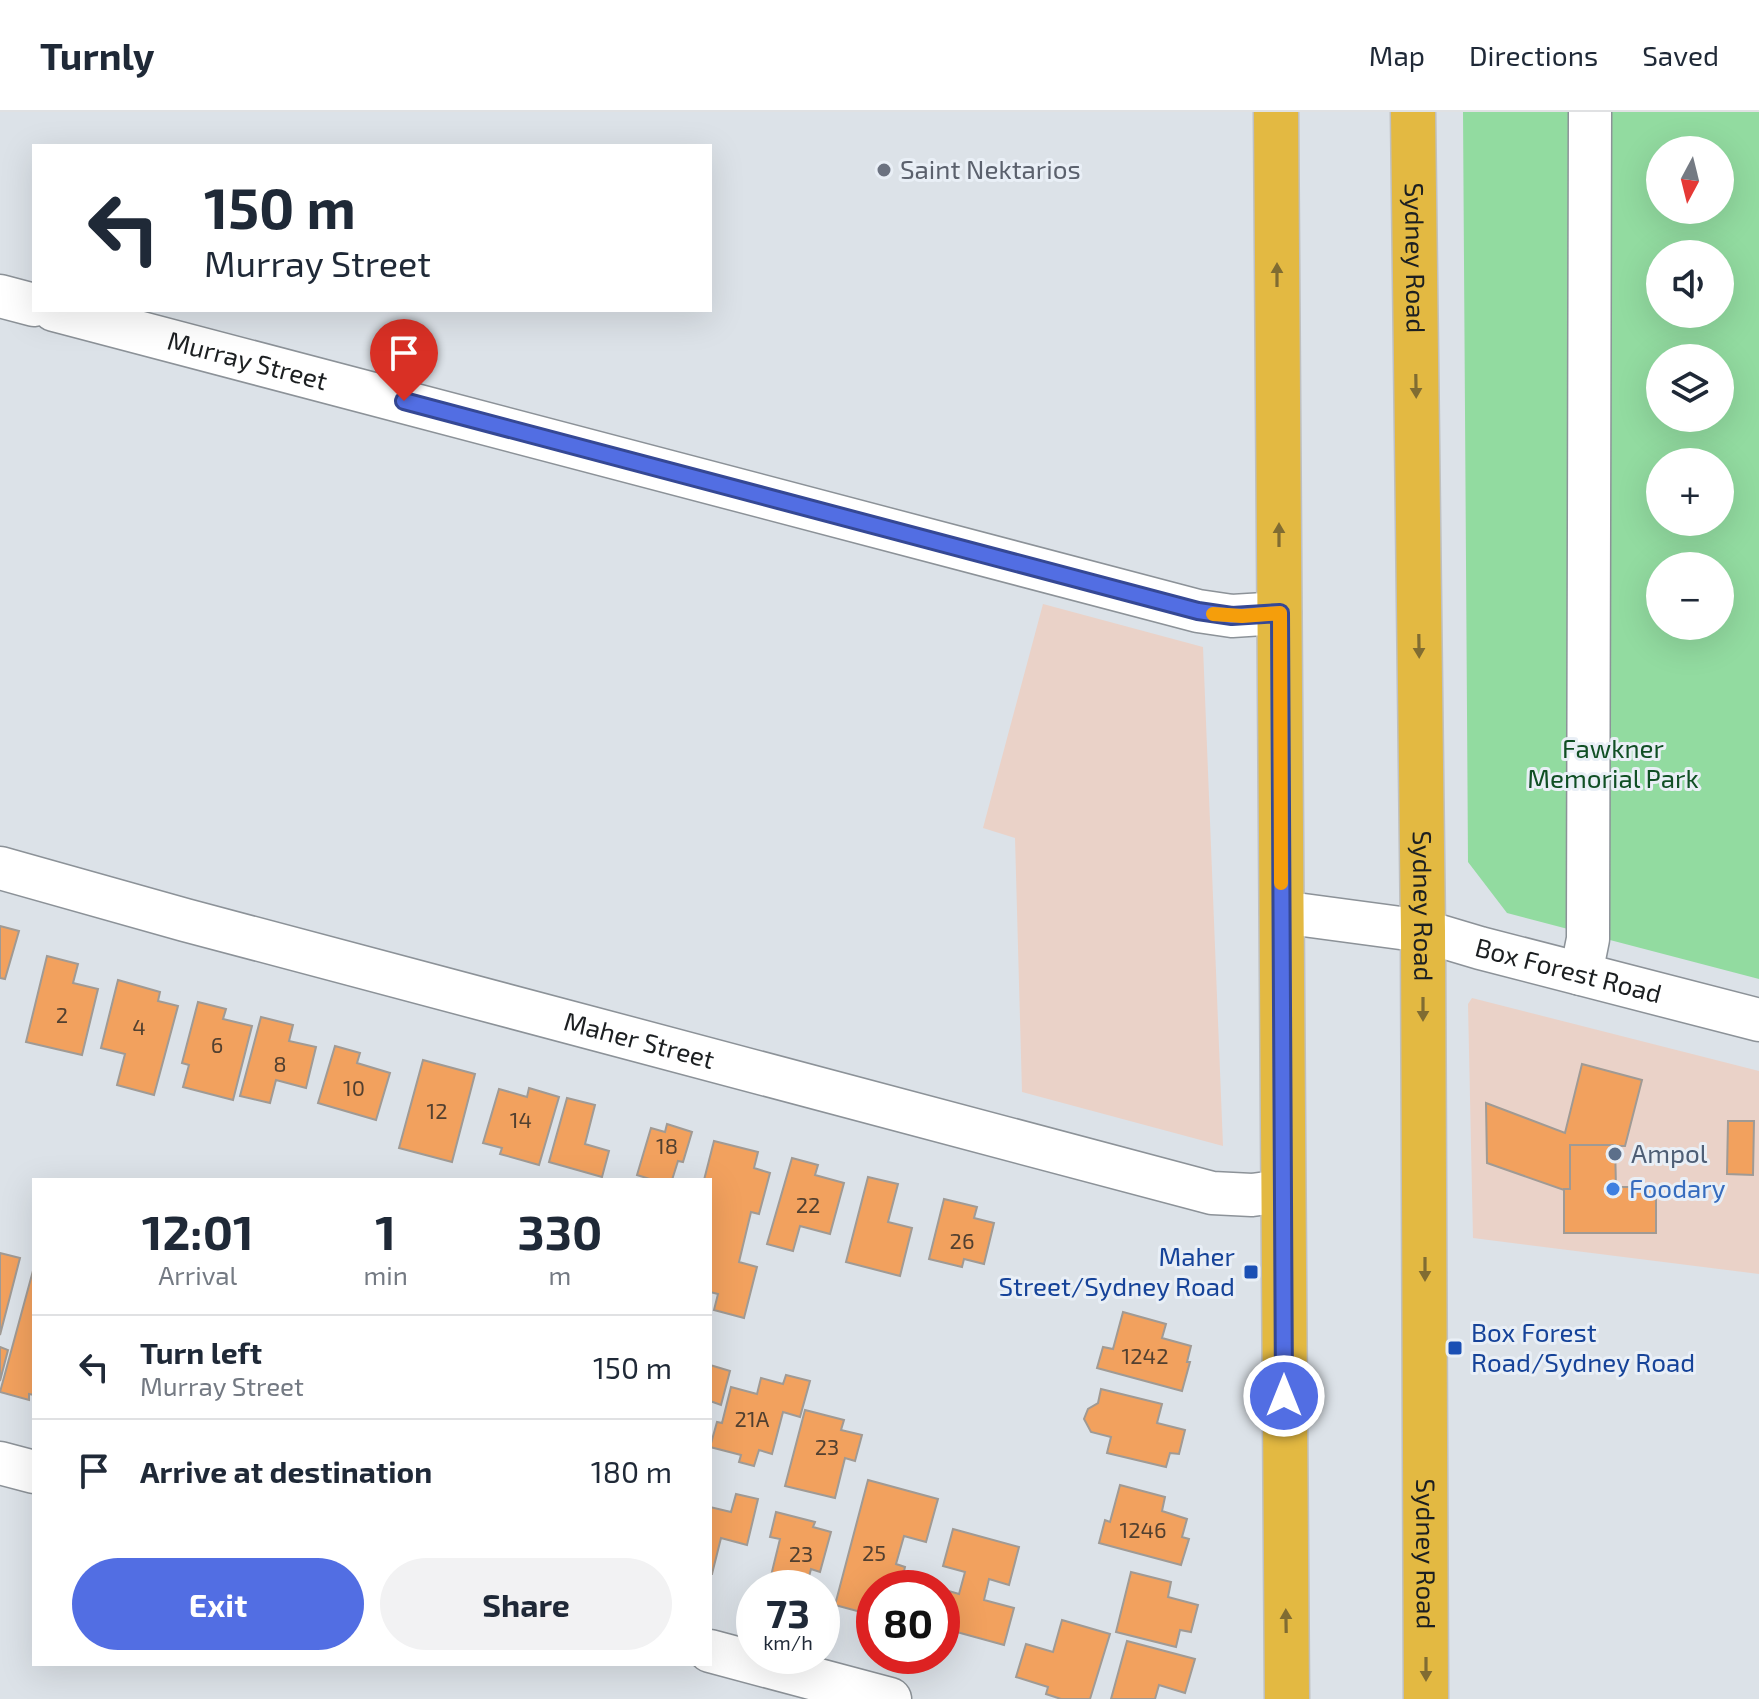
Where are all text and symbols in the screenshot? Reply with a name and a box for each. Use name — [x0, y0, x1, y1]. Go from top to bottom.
text: Turnly — [40, 32, 155, 78]
text: Map — [1369, 38, 1425, 72]
text: Directions — [1469, 38, 1598, 72]
text: Saved — [1642, 38, 1719, 72]
north arrow — [1646, 136, 1734, 224]
map controls — [1646, 136, 1734, 640]
place label: Saint Nektarios — [900, 153, 1081, 184]
marker: Saint Nektarios — [875, 161, 893, 179]
text: 150 m — [204, 173, 356, 240]
icon: left — [72, 176, 176, 280]
street label: Sydney Road — [1400, 182, 1433, 334]
button: sound — [1646, 240, 1734, 328]
text: Murray Street — [204, 241, 431, 284]
one-way arrow — [1271, 262, 1283, 287]
pin — [370, 319, 438, 401]
street label: Murray Street — [165, 324, 331, 395]
icon: arrive — [382, 331, 426, 375]
button: layers — [1646, 344, 1734, 432]
one-way arrow — [1410, 374, 1422, 399]
button: + — [1646, 448, 1734, 536]
one-way arrow — [1273, 522, 1285, 547]
button: − — [1646, 552, 1734, 640]
one-way arrow — [1413, 634, 1425, 659]
park label: Fawkner Memorial Park — [1527, 732, 1699, 793]
street label: Sydney Road — [1408, 830, 1440, 981]
street label: Box Forest Road — [1472, 930, 1665, 1008]
one-way arrow — [1417, 997, 1429, 1022]
house number: 2 — [56, 1001, 68, 1027]
street label: Maher Street — [561, 1004, 718, 1074]
house number: 4 — [132, 1013, 146, 1039]
house number: 6 — [211, 1031, 223, 1057]
house number: 8 — [273, 1050, 287, 1076]
house number: 10 — [343, 1074, 365, 1100]
house number: 12 — [426, 1097, 448, 1123]
house number: 14 — [510, 1106, 532, 1132]
house number: 18 — [656, 1132, 678, 1158]
place label: Ampol — [1631, 1137, 1708, 1168]
marker: Ampol — [1606, 1145, 1624, 1163]
place label: Foodary — [1629, 1172, 1726, 1203]
marker: Foodary — [1604, 1180, 1622, 1198]
house number: 22 — [796, 1191, 820, 1217]
text: 12:01 — [142, 1202, 254, 1260]
text: 1 — [375, 1202, 396, 1260]
text: 330 — [518, 1202, 602, 1260]
house number: 26 — [950, 1227, 974, 1253]
place label: Maher Street/Sydney Road — [999, 1240, 1235, 1301]
one-way arrow — [1418, 1257, 1431, 1282]
text: Arrival — [158, 1259, 237, 1290]
text: min — [363, 1259, 408, 1290]
text: m — [549, 1259, 571, 1290]
marker: Maher Street/Sydney Road — [1242, 1263, 1260, 1281]
place label: Box Forest Road/Sydney Road — [1471, 1316, 1695, 1377]
text: Turn left — [140, 1334, 262, 1370]
marker: Box Forest Road/Sydney Road — [1446, 1339, 1464, 1357]
house number: 1242 — [1121, 1342, 1169, 1368]
icon: left — [72, 1345, 116, 1389]
text: 150 m — [593, 1349, 672, 1385]
position arrow — [1242, 1354, 1326, 1438]
text: Murray Street — [140, 1370, 304, 1401]
house number: 21A — [735, 1405, 770, 1431]
house number: 23 — [815, 1433, 839, 1459]
icon: arrive — [72, 1449, 116, 1493]
text: Arrive at destination — [140, 1453, 432, 1489]
text: 180 m — [591, 1453, 672, 1489]
street label: Sydney Road — [1411, 1478, 1443, 1629]
house number: 1246 — [1119, 1516, 1167, 1542]
house number: 25 — [862, 1539, 886, 1565]
house number: 23 — [789, 1540, 813, 1566]
button: Exit — [72, 1558, 364, 1650]
button: Share — [380, 1558, 672, 1650]
speed limit sign: 80 — [856, 1570, 960, 1674]
text: 73 — [766, 1588, 810, 1636]
one-way arrow — [1280, 1608, 1292, 1633]
text: km/h — [763, 1630, 813, 1654]
one-way arrow — [1420, 1657, 1432, 1682]

